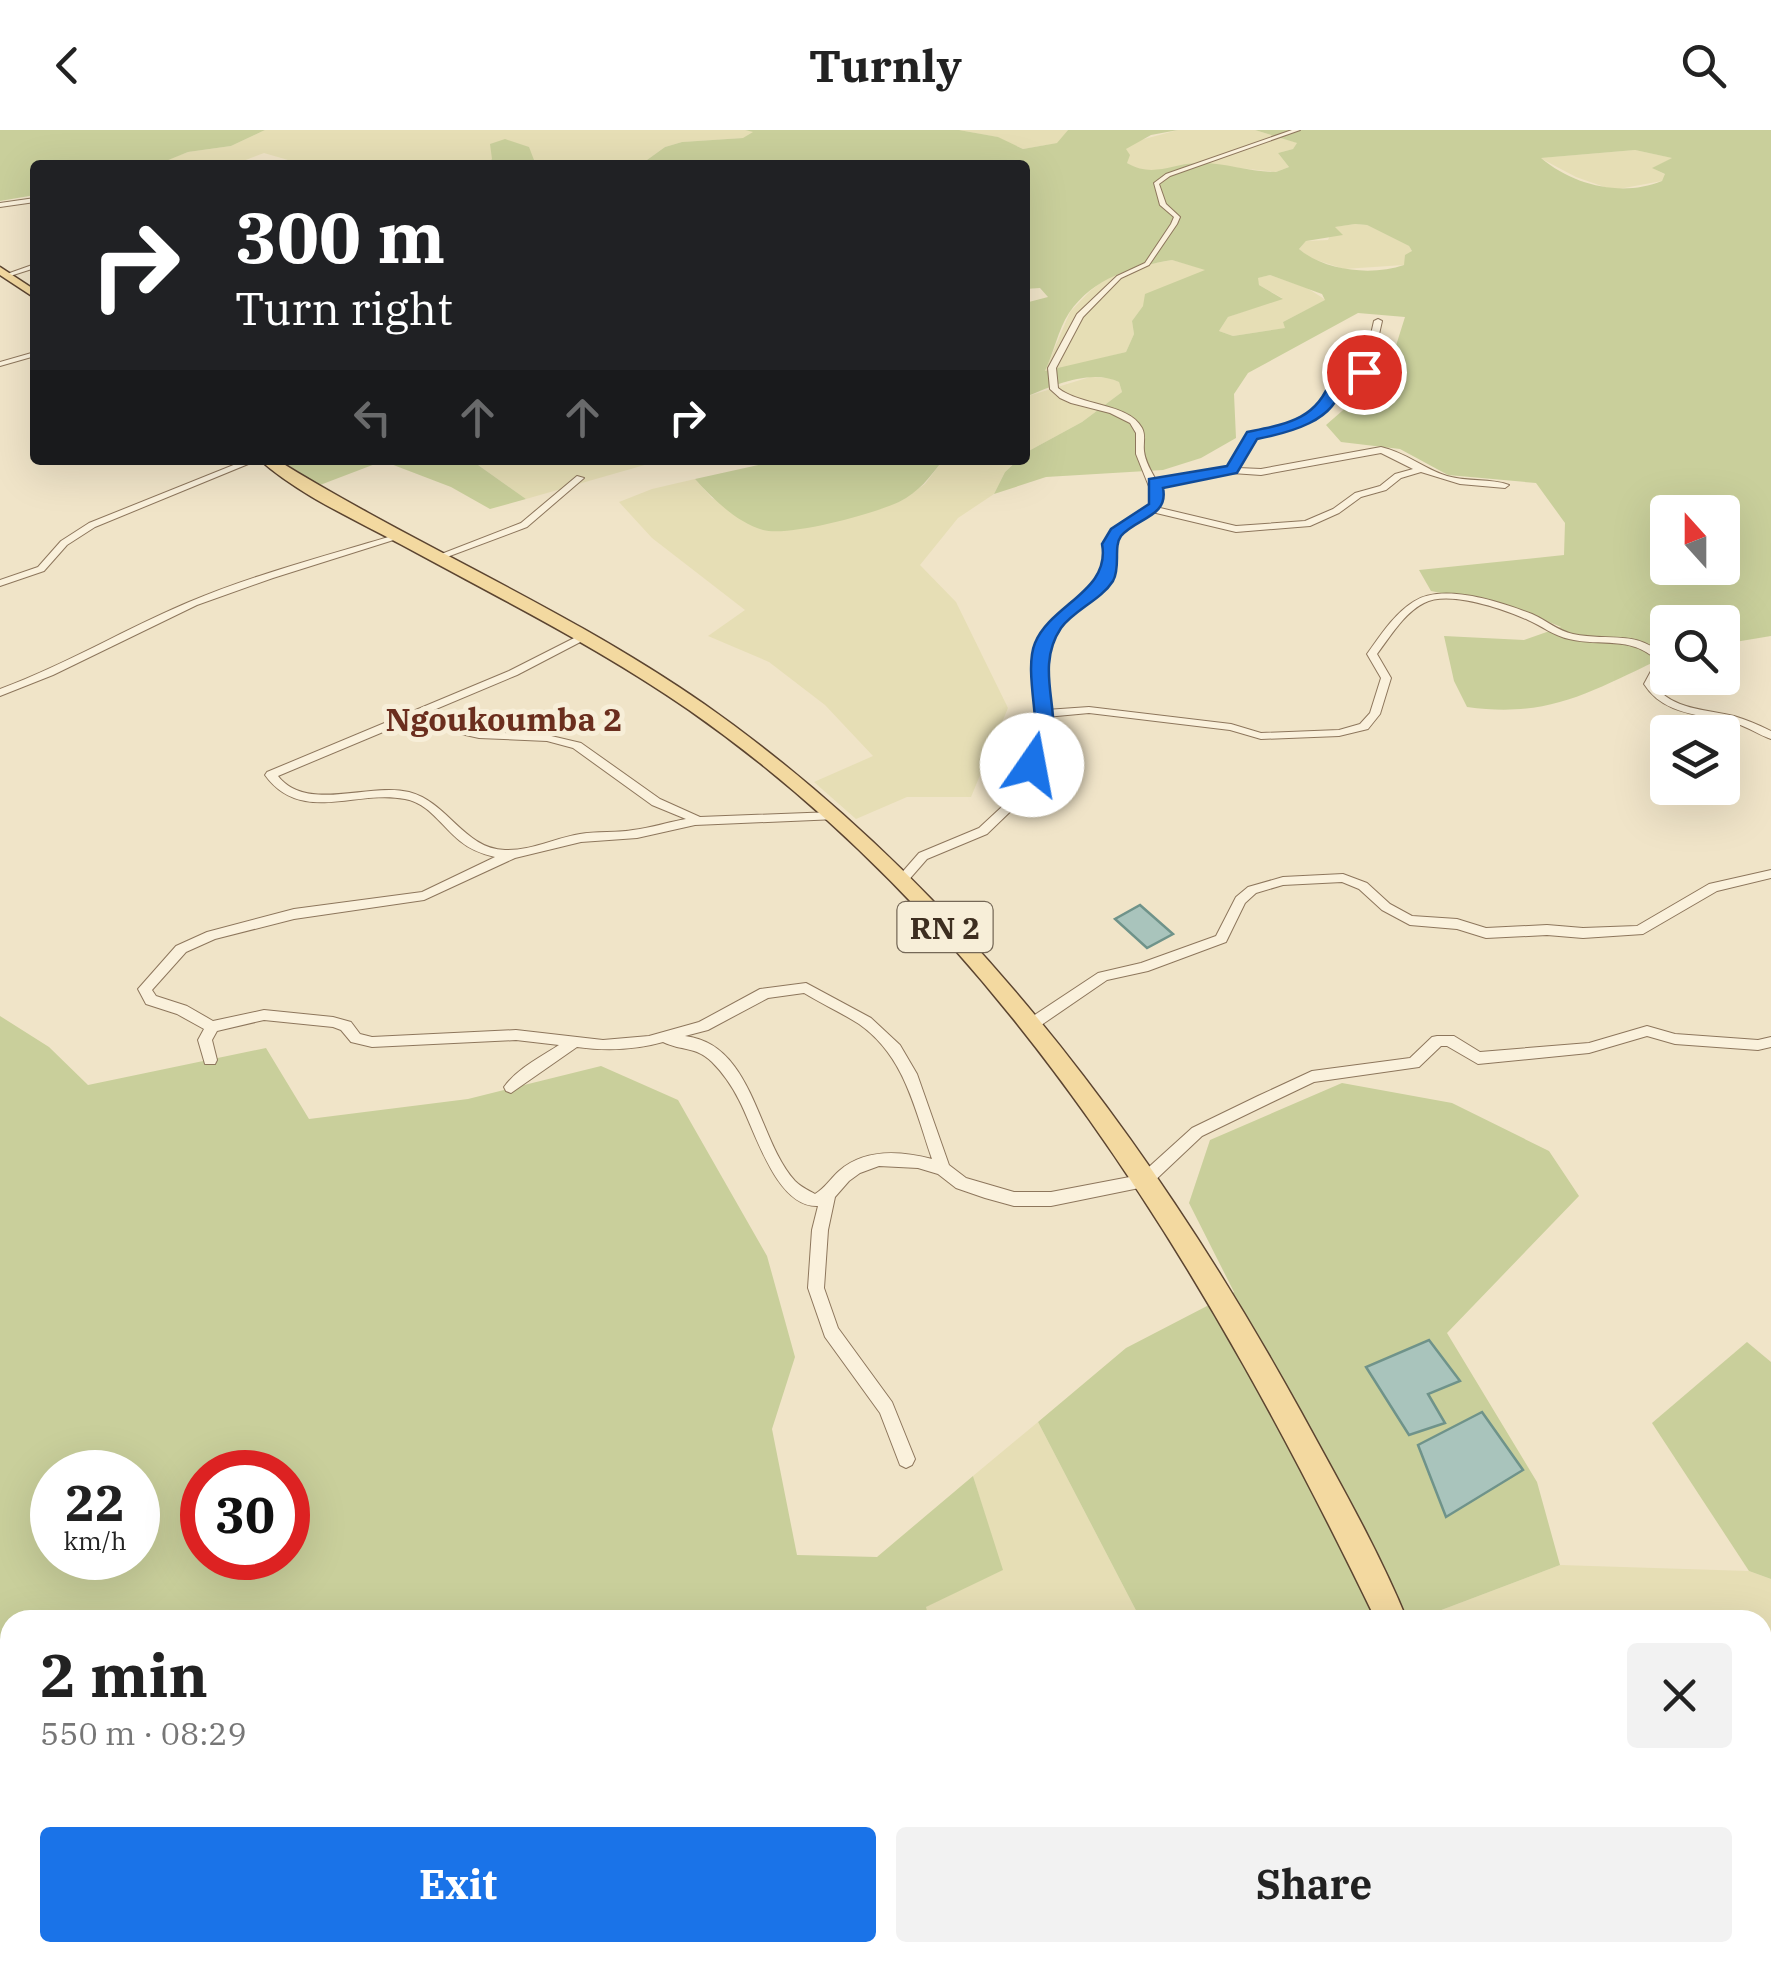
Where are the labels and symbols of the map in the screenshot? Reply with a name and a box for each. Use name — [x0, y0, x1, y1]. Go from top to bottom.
pin — [1322, 330, 1407, 415]
north arrow — [1650, 495, 1740, 585]
district label: Ngoukoumba 2 — [385, 698, 623, 740]
position arrow — [980, 713, 1084, 817]
road number: RN 2 — [898, 902, 992, 952]
speed limit sign: 30 — [180, 1450, 310, 1580]

